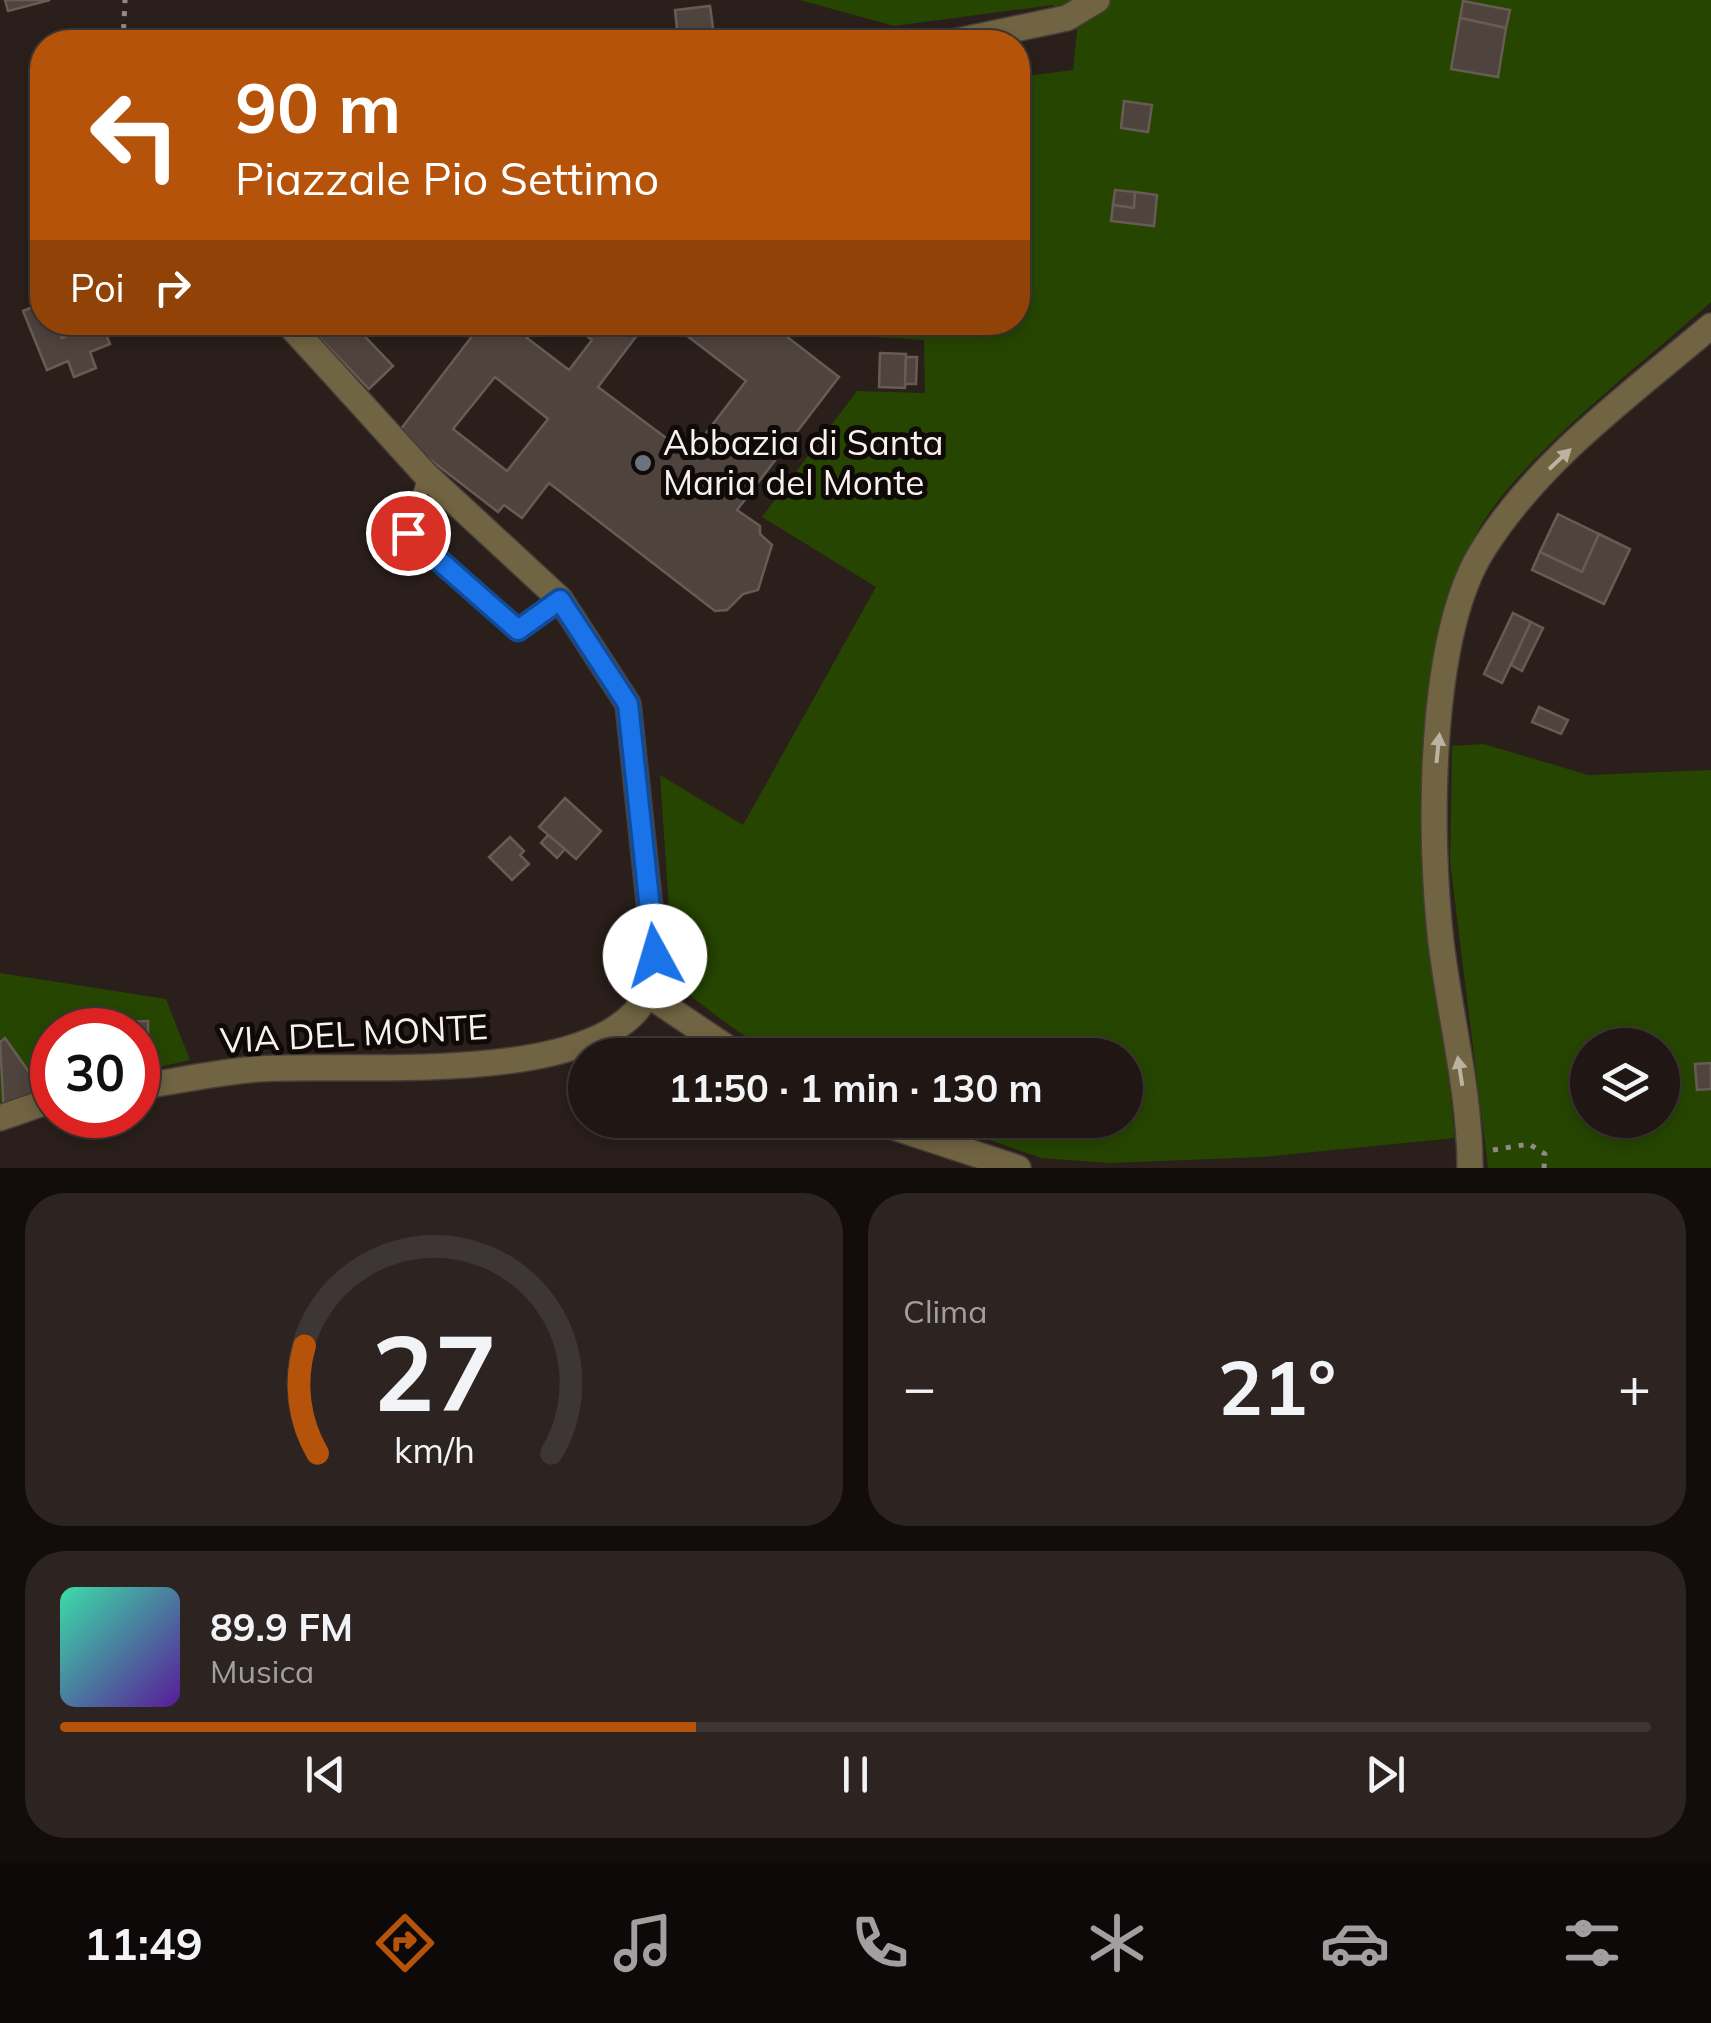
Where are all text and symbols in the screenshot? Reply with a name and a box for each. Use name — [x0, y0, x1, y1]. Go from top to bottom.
text: 90 m — [235, 63, 401, 151]
icon: left — [70, 70, 200, 200]
text: Piazzale Pio Settimo — [235, 150, 659, 206]
icon: right — [145, 260, 200, 315]
text: Poi — [70, 264, 125, 312]
place label: Abbazia di Santa Maria del Monte — [663, 420, 943, 504]
one-way arrow — [1547, 448, 1571, 471]
marker: Abbazia di Santa Maria del Monte — [632, 452, 654, 474]
pin — [366, 491, 451, 576]
icon: arrive — [381, 506, 436, 561]
one-way arrow — [1430, 732, 1446, 763]
position arrow — [603, 904, 707, 1008]
street label: VIA DEL MONTE — [219, 1004, 489, 1062]
speed limit sign: 30 — [30, 1008, 160, 1138]
map controls — [1570, 1028, 1680, 1138]
button: layers — [1570, 1028, 1680, 1138]
one-way arrow — [1452, 1055, 1468, 1086]
text: 11:50 · 1 min · 130 m — [668, 1064, 1043, 1112]
text: Clima — [903, 1291, 987, 1331]
text: 27 — [372, 1306, 496, 1437]
text: 21° — [1218, 1340, 1336, 1434]
text: − — [903, 1352, 936, 1421]
text: + — [1618, 1352, 1651, 1421]
text: km/h — [394, 1427, 474, 1472]
text: 89.9 FM — [210, 1603, 353, 1651]
text: Musica — [210, 1651, 314, 1691]
icon: previous — [298, 1747, 353, 1802]
icon: pause — [828, 1747, 883, 1802]
icon: next — [1358, 1747, 1413, 1802]
icon: directions — [370, 1908, 440, 1978]
icon: music — [608, 1908, 678, 1978]
icon: phone — [845, 1908, 915, 1978]
icon: climate — [1082, 1908, 1152, 1978]
icon: car — [1320, 1908, 1390, 1978]
icon: filters — [1557, 1908, 1627, 1978]
text: 11:49 — [84, 1915, 203, 1971]

